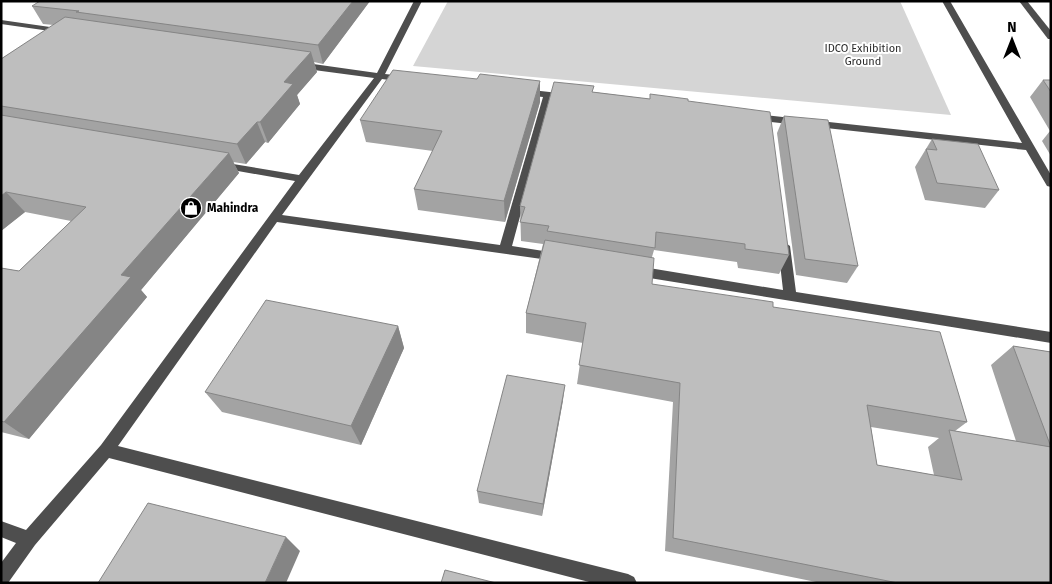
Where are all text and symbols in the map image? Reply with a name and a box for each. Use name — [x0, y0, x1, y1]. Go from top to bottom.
north arrow — [987, 15, 1037, 65]
text: N — [1007, 19, 1017, 36]
park label: IDCO Exhibition Ground — [824, 42, 902, 68]
shop icon: Mahindra — [179, 196, 203, 220]
place label: Mahindra — [207, 201, 259, 215]

